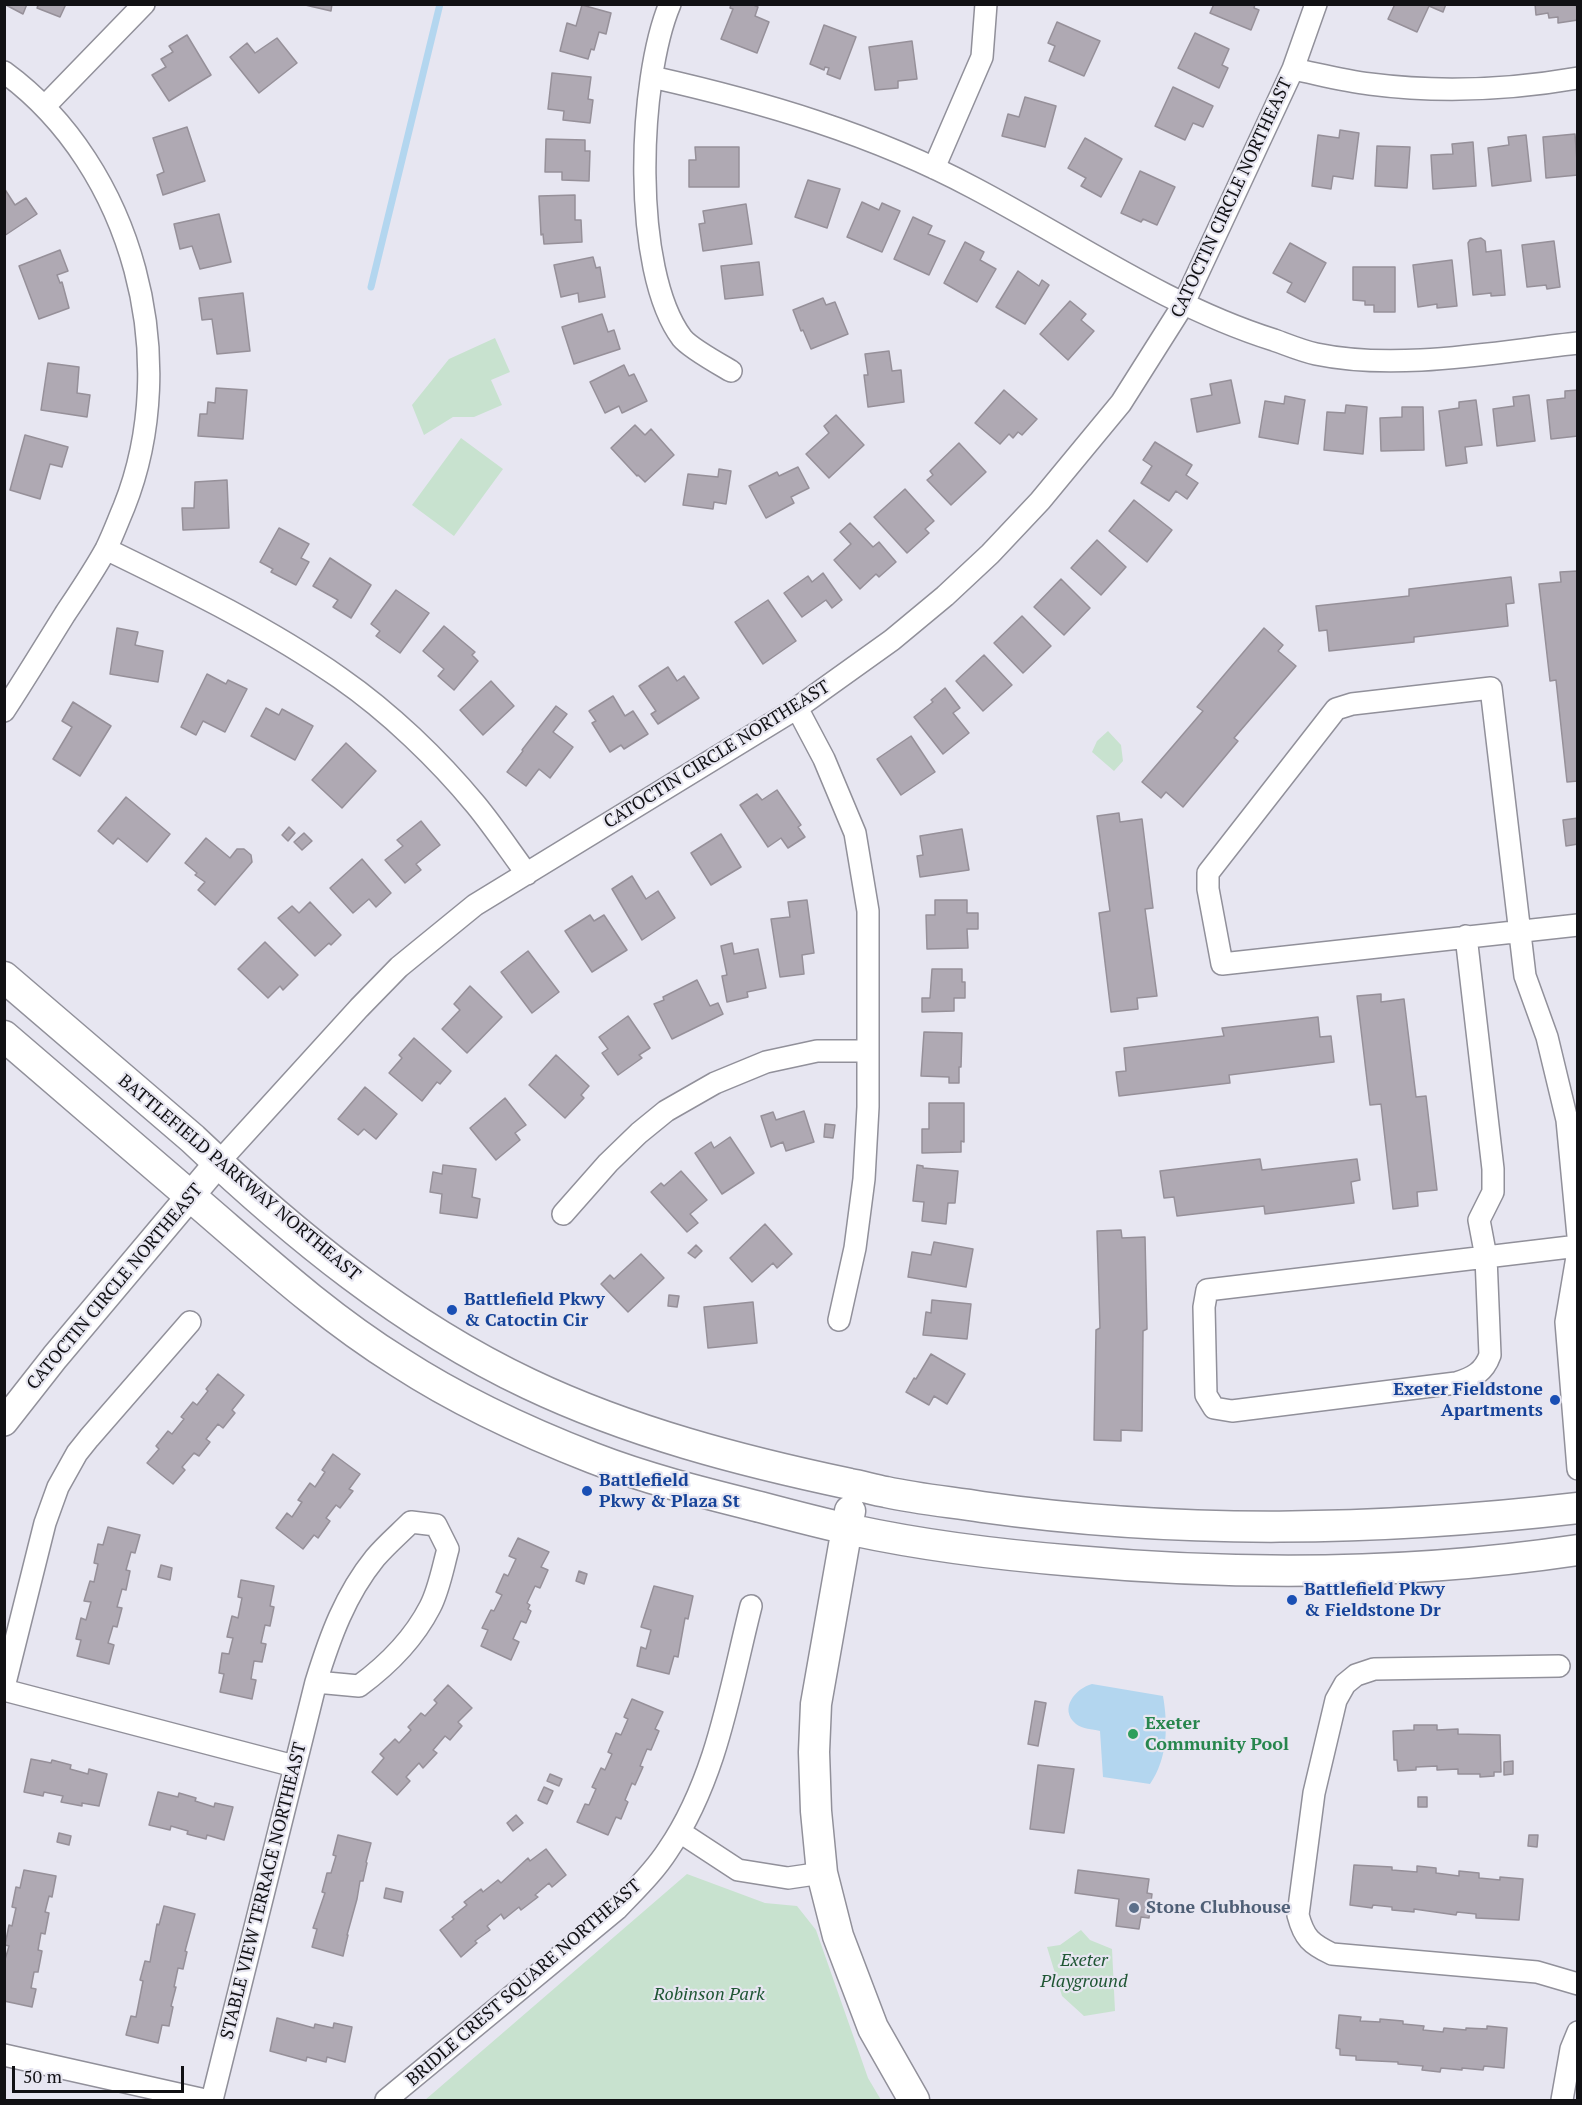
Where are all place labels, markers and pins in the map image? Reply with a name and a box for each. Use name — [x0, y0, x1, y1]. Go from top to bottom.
place label: Battlefield Pkwy & Catoctin Cir — [464, 1289, 605, 1332]
marker: Battlefield Pkwy & Catoctin Cir — [445, 1303, 459, 1317]
place label: Exeter Fieldstone Apartments — [1393, 1379, 1543, 1422]
marker: Exeter Fieldstone Apartments — [1548, 1393, 1562, 1407]
place label: Battlefield Pkwy & Plaza St — [599, 1470, 740, 1512]
marker: Battlefield Pkwy & Plaza St — [580, 1484, 594, 1498]
place label: Battlefield Pkwy & Fieldstone Dr — [1304, 1579, 1445, 1622]
marker: Battlefield Pkwy & Fieldstone Dr — [1285, 1593, 1299, 1607]
place label: Exeter Community Pool — [1145, 1713, 1289, 1756]
marker: Exeter Community Pool — [1126, 1727, 1140, 1741]
place label: Stone Clubhouse — [1146, 1897, 1291, 1919]
marker: Stone Clubhouse — [1127, 1901, 1141, 1915]

